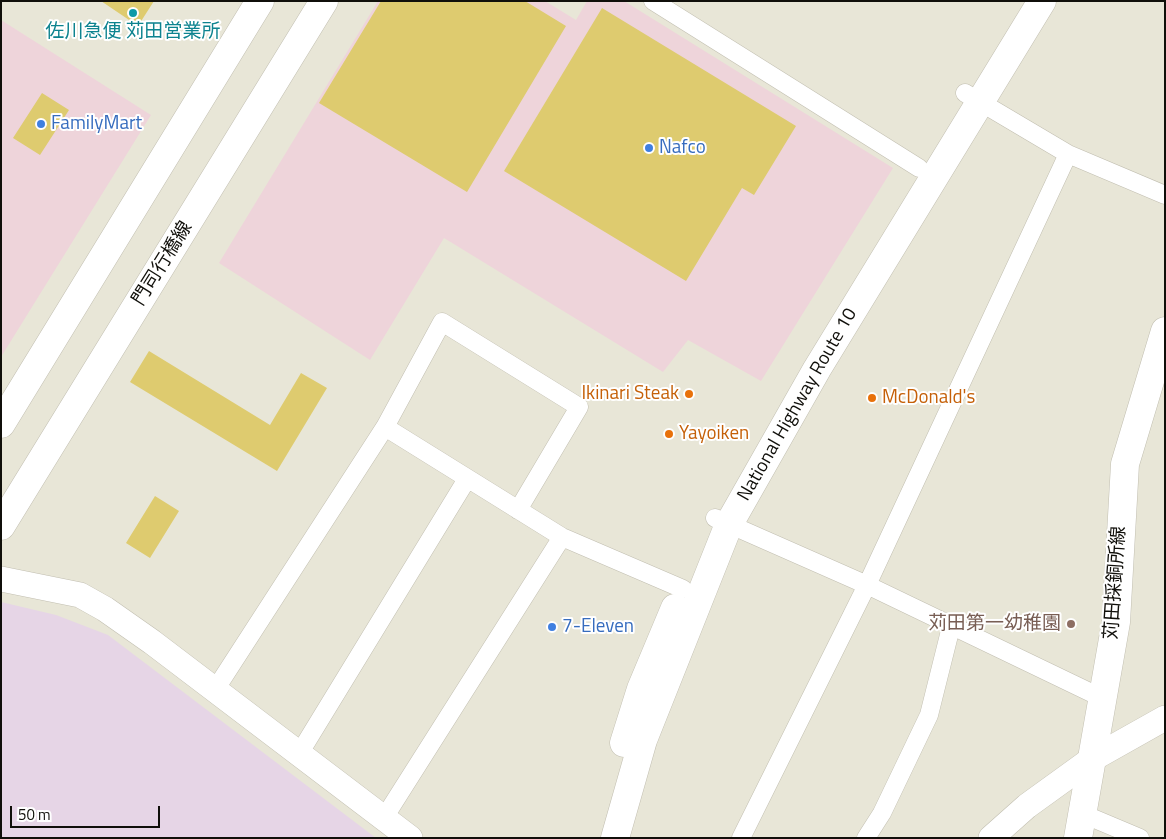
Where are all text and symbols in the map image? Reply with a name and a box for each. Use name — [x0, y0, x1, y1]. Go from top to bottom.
marker: 佐川急便 苅田営業所 — [127, 7, 139, 19]
place label: 佐川急便 苅田営業所 — [45, 21, 221, 43]
place label: FamilyMart — [51, 113, 142, 135]
marker: FamilyMart — [35, 118, 47, 130]
place label: Nafco — [659, 137, 706, 159]
marker: Nafco — [643, 142, 655, 154]
street label: 門司行橋線 — [128, 218, 198, 310]
street label: National Highway Route 10 — [733, 305, 863, 505]
place label: Ikinari Steak — [581, 383, 679, 405]
place label: McDonald's — [882, 387, 975, 409]
marker: Ikinari Steak — [683, 388, 695, 400]
marker: McDonald's — [866, 392, 878, 404]
place label: Yayoiken — [679, 423, 749, 445]
marker: Yayoiken — [663, 428, 675, 440]
street label: 苅田採銅所線 — [1101, 525, 1131, 641]
place label: 苅田第一幼稚園 — [928, 613, 1061, 635]
place label: 7-Eleven — [562, 616, 634, 638]
marker: 苅田第一幼稚園 — [1065, 618, 1077, 630]
marker: 7-Eleven — [546, 621, 558, 633]
scale bar — [12, 796, 162, 828]
text: 50 m — [18, 803, 51, 826]

